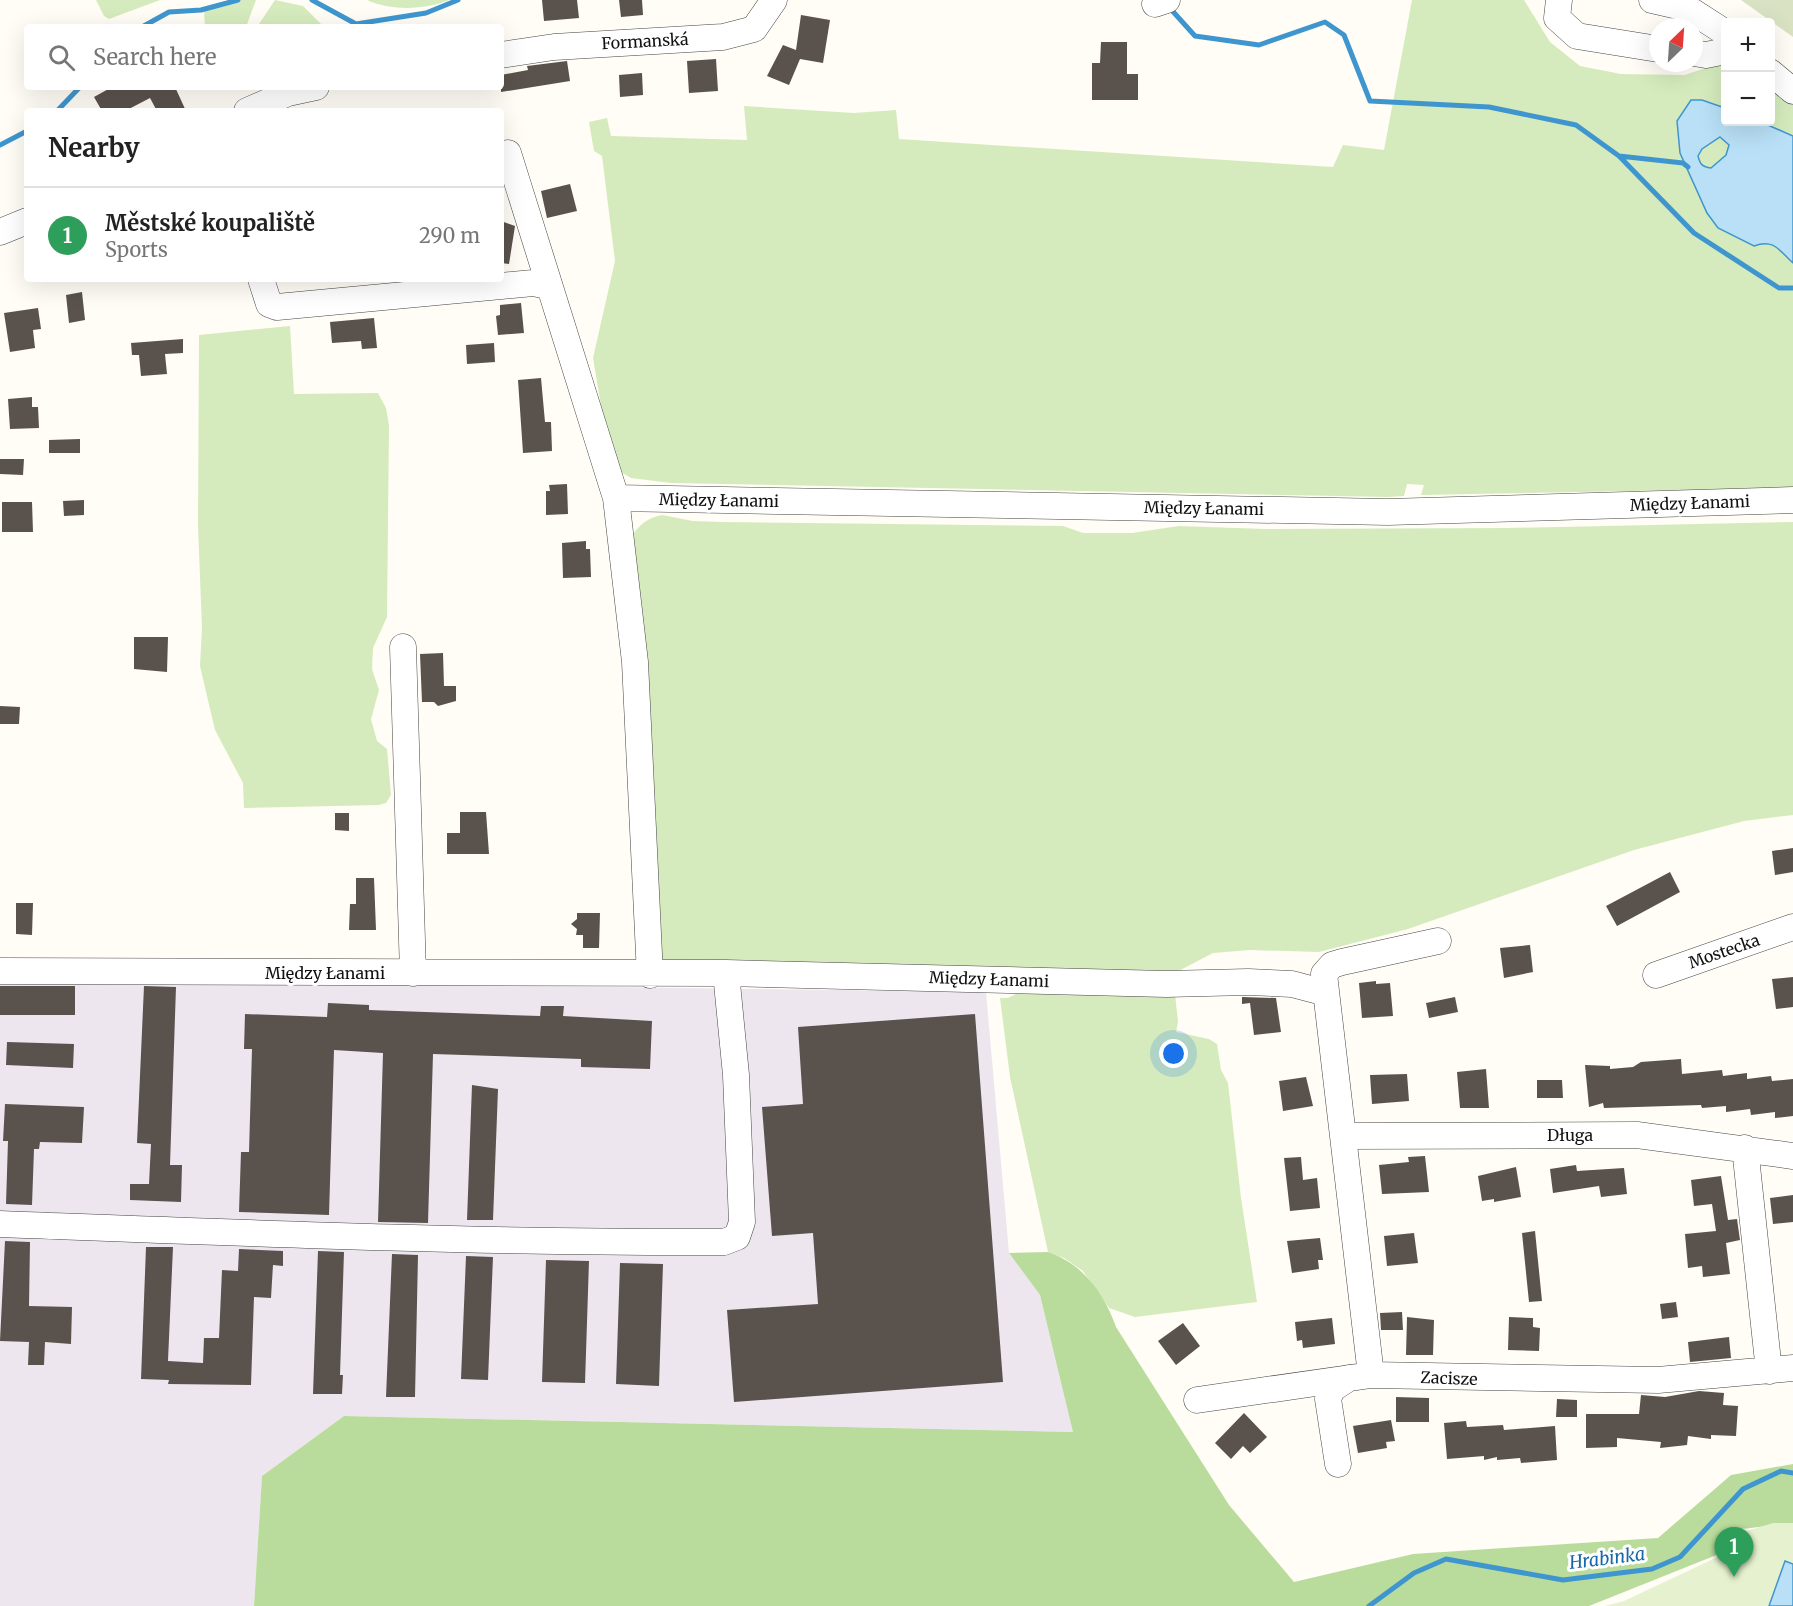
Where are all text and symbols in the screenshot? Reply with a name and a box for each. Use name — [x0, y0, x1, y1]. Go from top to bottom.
north arrow — [1649, 18, 1703, 72]
map controls — [1721, 18, 1775, 126]
button: + — [1721, 18, 1775, 72]
search box — [24, 24, 504, 90]
street label: Formanská — [601, 29, 689, 53]
icon: search — [45, 41, 78, 74]
text: Search here — [93, 43, 216, 71]
button: − — [1721, 72, 1775, 126]
text: Nearby — [48, 131, 140, 164]
text: Městské koupaliště — [105, 209, 315, 237]
text: 1 — [63, 223, 72, 248]
text: 290 m — [419, 223, 480, 248]
text: Sports — [105, 237, 168, 262]
street label: Między Łanami — [659, 489, 779, 511]
street label: Między Łanami — [1630, 491, 1750, 515]
street label: Między Łanami — [1144, 497, 1264, 519]
street label: Mostecka — [1686, 929, 1763, 973]
street label: Między Łanami — [265, 963, 385, 983]
street label: Między Łanami — [929, 967, 1049, 991]
your location — [1159, 1039, 1188, 1068]
street label: Długa — [1547, 1125, 1593, 1145]
street label: Zacisze — [1420, 1367, 1478, 1389]
pin: 1 — [1714, 1528, 1754, 1577]
water label: Hrabinka — [1567, 1542, 1646, 1574]

